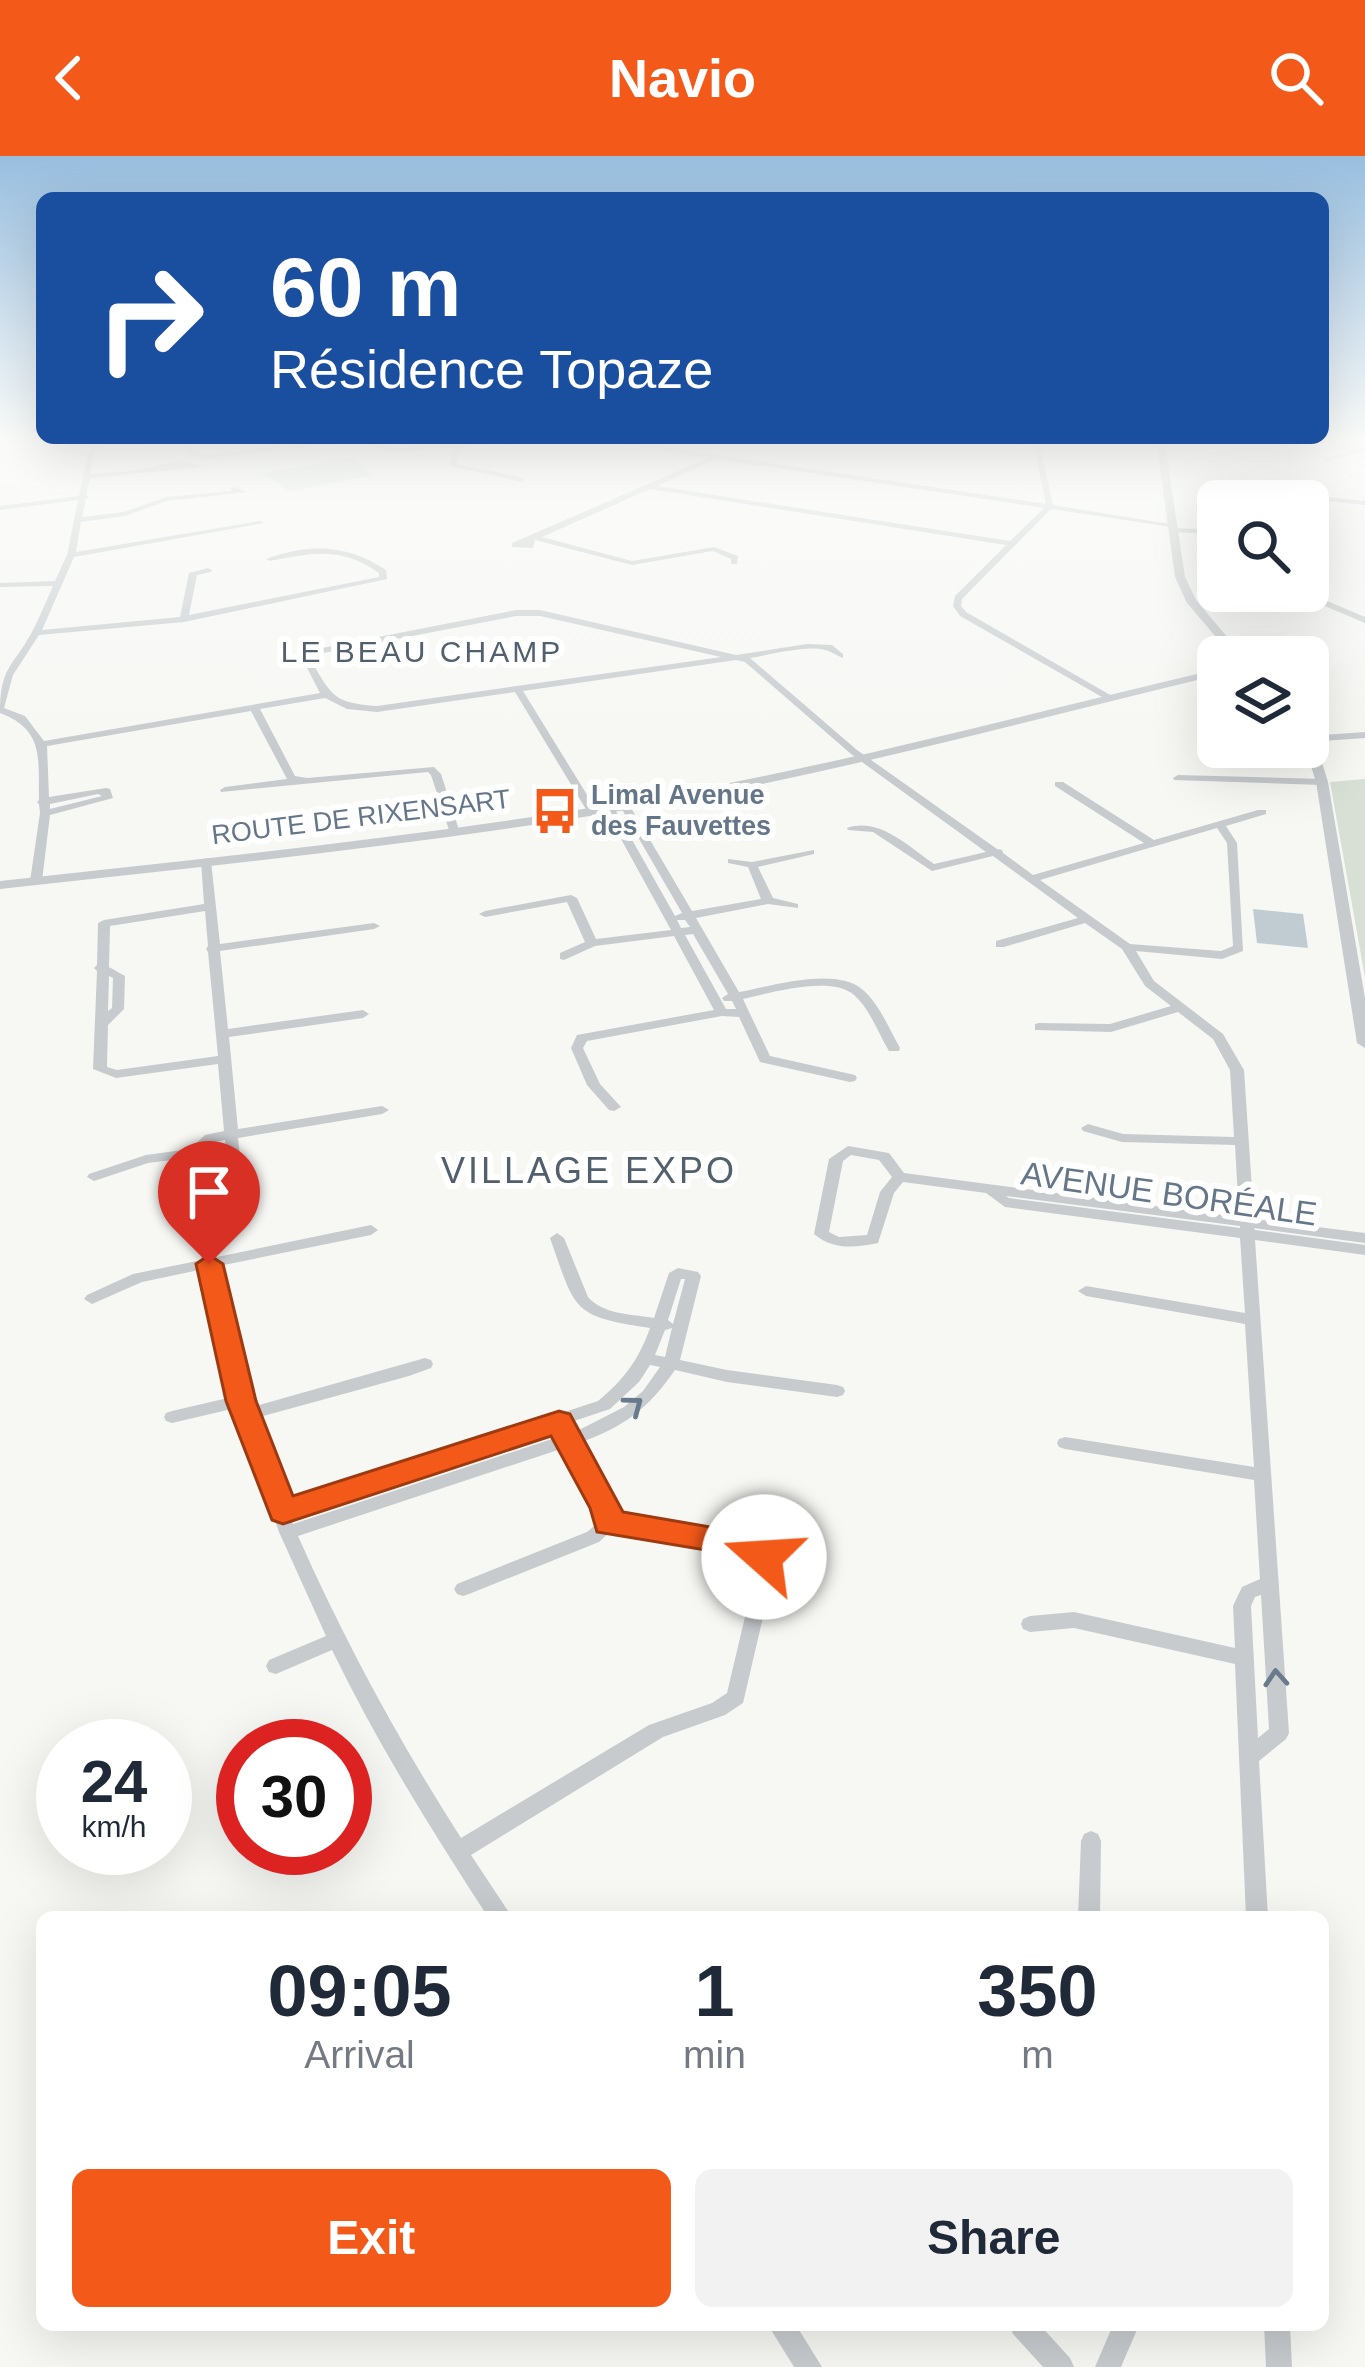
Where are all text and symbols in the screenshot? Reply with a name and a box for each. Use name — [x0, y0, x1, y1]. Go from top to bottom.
icon: back — [36, 45, 102, 111]
icon: search — [1263, 45, 1329, 111]
text: Navio — [609, 48, 756, 108]
icon: right — [72, 240, 228, 396]
text: 60 m — [270, 240, 461, 334]
text: Résidence Topaze — [270, 339, 713, 399]
map controls — [1197, 480, 1329, 768]
button: search — [1197, 480, 1329, 612]
district label: LE BEAU CHAMP — [281, 635, 563, 668]
button: layers — [1197, 636, 1329, 768]
place label: Limal Avenue des Fauvettes — [591, 780, 771, 841]
street label: ROUTE DE RIXENSART — [210, 784, 512, 850]
bus stop icon: Limal Avenue des Fauvettes — [530, 786, 580, 836]
pin — [158, 1141, 260, 1264]
district label: VILLAGE EXPO — [441, 1150, 737, 1191]
street label: AVENUE BORÉALE — [1019, 1154, 1319, 1233]
icon: arrive — [176, 1159, 242, 1225]
one-way arrow — [621, 1398, 643, 1420]
position arrow — [701, 1494, 827, 1620]
one-way arrow — [1263, 1668, 1289, 1687]
speed limit sign: 30 — [216, 1719, 372, 1875]
text: 24 — [81, 1748, 147, 1815]
text: km/h — [81, 1810, 147, 1843]
text: 09:05 — [267, 1951, 452, 2031]
text: 1 — [694, 1951, 735, 2031]
text: 350 — [977, 1951, 1098, 2031]
text: Arrival — [304, 2033, 415, 2076]
text: min — [683, 2033, 746, 2076]
text: m — [1021, 2033, 1054, 2076]
button: Exit — [72, 2169, 671, 2307]
button: Share — [695, 2169, 1293, 2307]

